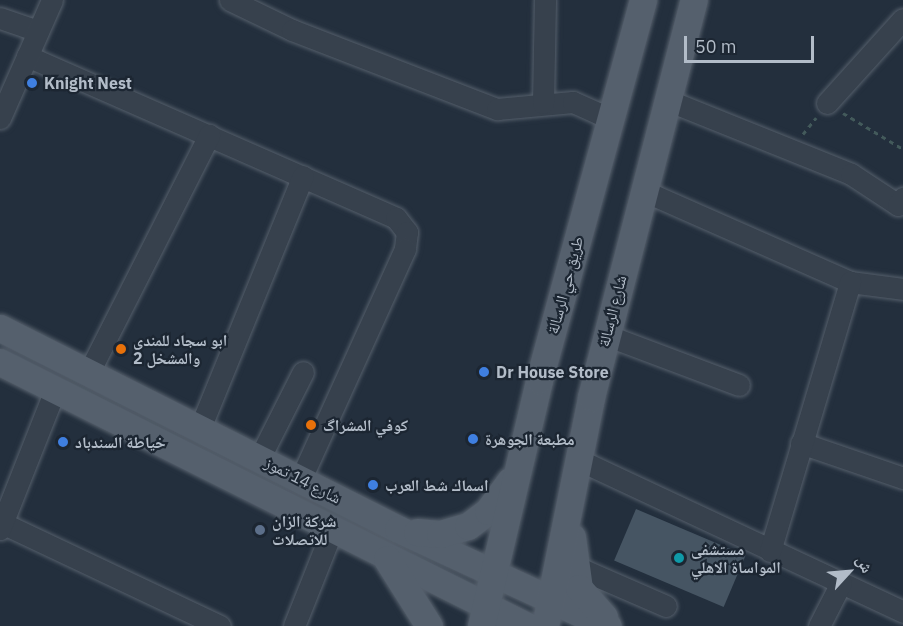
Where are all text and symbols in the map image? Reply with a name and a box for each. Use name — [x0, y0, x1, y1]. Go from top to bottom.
scale bar — [687, 24, 818, 62]
text: 50 m — [695, 35, 737, 58]
place label: Knight Nest — [44, 73, 132, 93]
marker: Knight Nest — [25, 76, 39, 90]
street label: طريق حي الرسالة — [543, 234, 587, 336]
street label: شارع الرسالة — [594, 273, 630, 349]
place label: ابو سجاد للمندي والمشخل 2 — [133, 330, 227, 368]
marker: ابو سجاد للمندي والمشخل 2 — [114, 342, 128, 356]
place label: Dr House Store — [496, 362, 609, 382]
marker: Dr House Store — [477, 365, 491, 379]
place label: كوفي المشراگ — [323, 415, 408, 435]
marker: كوفي المشراگ — [304, 418, 318, 432]
place label: مطبعة الجوهرة — [485, 429, 575, 449]
place label: خياطة السندباد — [75, 432, 166, 452]
marker: مطبعة الجوهرة — [466, 432, 480, 446]
marker: خياطة السندباد — [56, 435, 70, 449]
street label: شارع 14 تموز — [262, 453, 344, 507]
place label: اسماك شط العرب — [385, 475, 488, 495]
marker: اسماك شط العرب — [366, 478, 380, 492]
place label: شركة الزان للاتصلات — [272, 511, 336, 549]
marker: شركة الزان للاتصلات — [253, 523, 267, 537]
place label: مستشفى المواساة اﻻهلي — [691, 539, 781, 577]
north arrow — [819, 542, 879, 602]
marker: مستشفى المواساة اﻻهلي — [672, 551, 686, 565]
text: ش — [852, 552, 878, 576]

